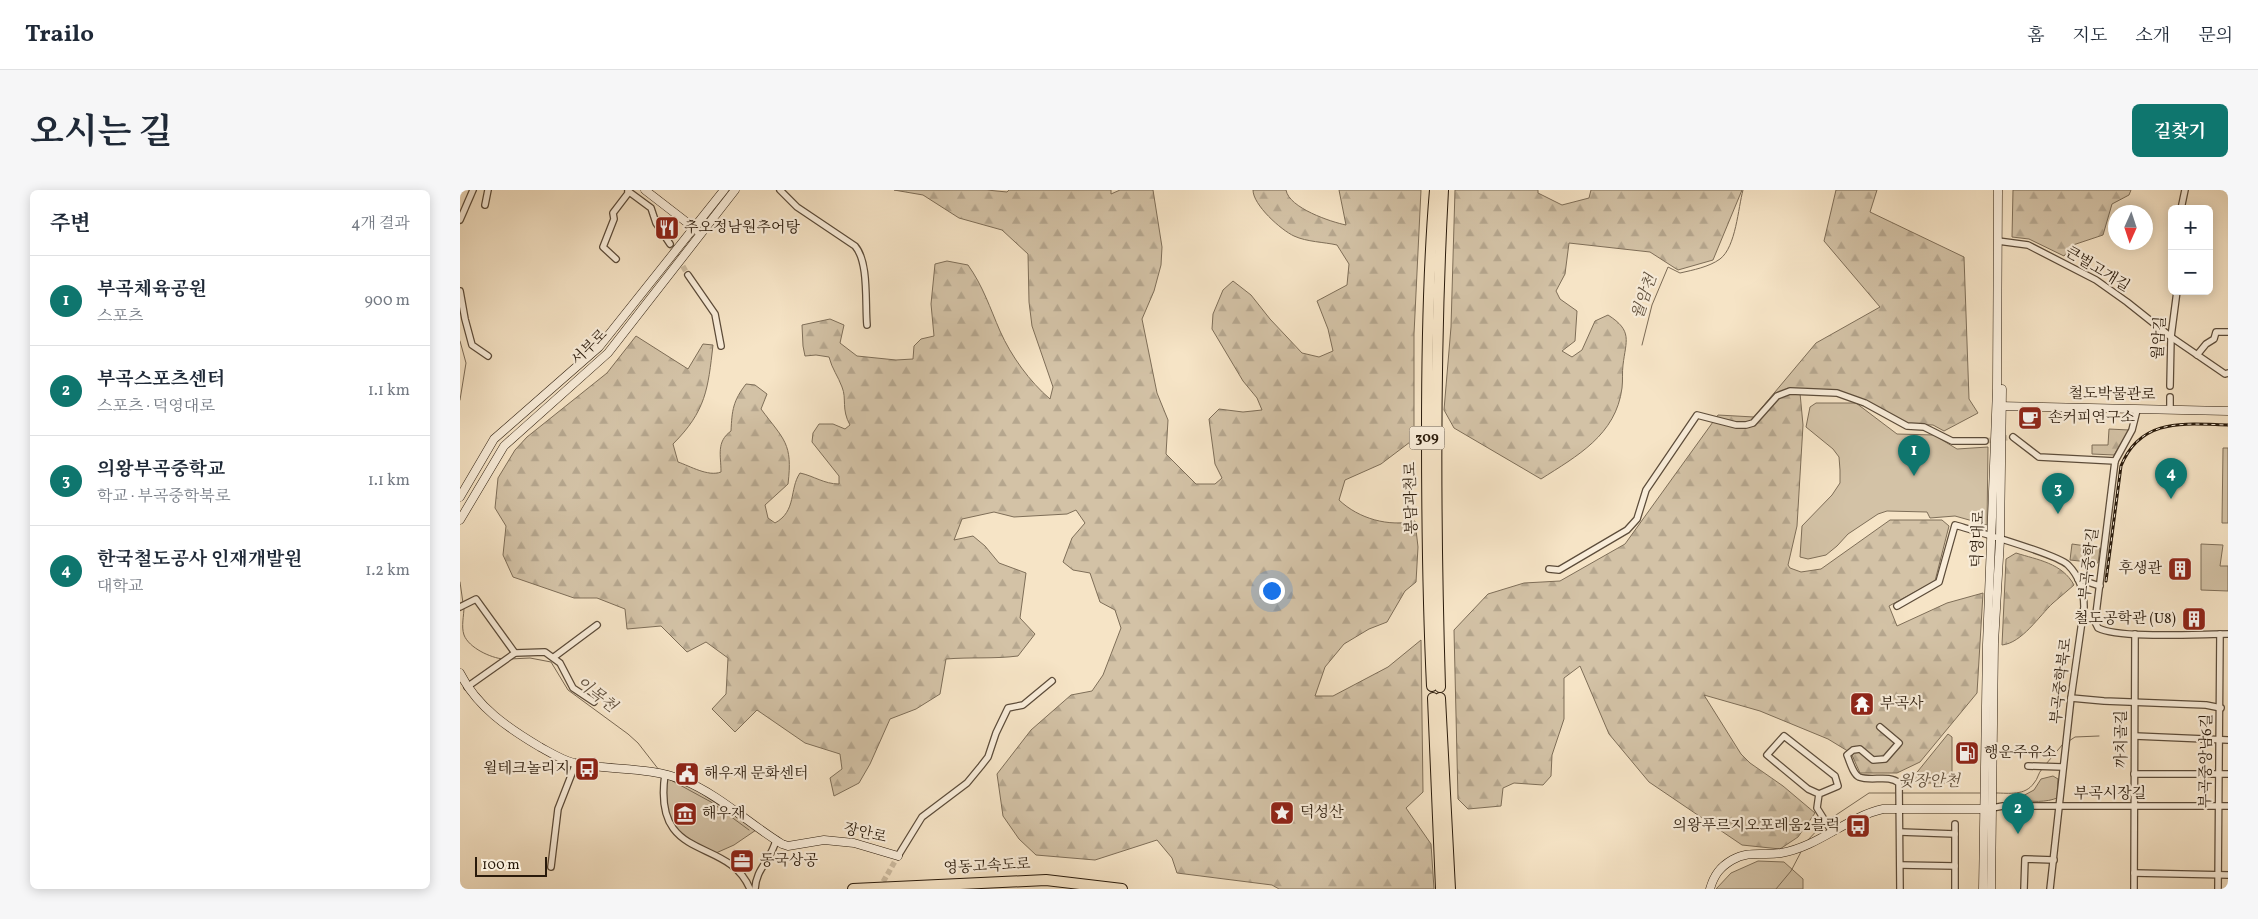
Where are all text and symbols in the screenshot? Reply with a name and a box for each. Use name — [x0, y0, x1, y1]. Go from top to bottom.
text: Trailo — [25, 18, 94, 52]
text: 홈 — [2027, 24, 2045, 49]
text: 지도 — [2073, 24, 2107, 49]
text: 소개 — [2135, 24, 2170, 49]
text: 문의 — [2198, 24, 2233, 49]
button: 길찾기 — [2132, 104, 2228, 157]
text: 오시는 길 — [30, 110, 172, 158]
north arrow — [2108, 205, 2153, 250]
map controls — [2168, 205, 2213, 295]
button: + — [2168, 205, 2213, 250]
text: 주변 — [50, 210, 91, 239]
text: 4개 결과 — [351, 213, 410, 235]
restaurant icon: 추오정남원추어탕 — [654, 215, 680, 241]
place label: 추오정남원추어탕 — [684, 218, 800, 239]
street label: 큰벌고개길 — [2061, 242, 2133, 298]
button: − — [2168, 250, 2213, 295]
water label: 월암천 — [1627, 270, 1663, 323]
text: 부곡체육공원 — [97, 277, 207, 303]
text: 1 — [63, 290, 69, 312]
text: 900 m — [364, 290, 410, 312]
text: 스포츠 — [97, 306, 143, 328]
street label: 월암길 — [2148, 316, 2172, 360]
street label: 서부로 — [567, 325, 613, 371]
text: 부곡스포츠센터 — [97, 367, 225, 393]
text: 2 — [62, 380, 70, 402]
text: 1.1 km — [368, 380, 410, 402]
street label: 철도박물관로 — [2068, 384, 2156, 406]
text: 스포츠 · 덕영대로 — [97, 396, 215, 418]
cafe icon: 손커피연구소 — [2017, 405, 2043, 431]
place label: 손커피연구소 — [2048, 408, 2135, 429]
road number: 309 — [1410, 427, 1444, 450]
pin: 1 — [1898, 435, 1930, 476]
text: 의왕부곡중학교 — [97, 457, 225, 483]
pin: 4 — [2155, 458, 2187, 499]
street label: 봉담과천로 — [1401, 461, 1423, 534]
text: 3 — [62, 470, 70, 492]
text: 1.1 km — [368, 470, 410, 492]
pin: 3 — [2042, 473, 2074, 514]
text: 학교 · 부곡중학북로 — [97, 486, 230, 508]
street label: 덕영대로 — [1967, 509, 1991, 568]
street label: 부곡중학길 — [2075, 527, 2105, 601]
text: 한국철도공사 인재개발원 — [97, 547, 303, 573]
building icon: 후생관 — [2167, 556, 2193, 582]
place label: 후생관 — [2119, 559, 2162, 580]
text: 4 — [61, 560, 71, 582]
text: 1.2 km — [365, 560, 410, 582]
text: 대학교 — [97, 576, 143, 598]
your location — [1259, 578, 1285, 604]
building icon: 철도공학관 (U8) — [2181, 606, 2207, 632]
place label: 철도공학관 (U8) — [2074, 609, 2176, 630]
street label: 부곡중학북로 — [2046, 636, 2078, 725]
water label: 이목천 — [571, 672, 622, 719]
temple icon: 부곡사 — [1849, 691, 1875, 717]
place label: 부곡사 — [1880, 694, 1924, 715]
street label: 까치골길 — [2112, 710, 2133, 768]
street label: 부곡중앙남6길 — [2196, 714, 2218, 808]
fuel station icon: 행운주유소 — [1954, 740, 1980, 766]
place label: 행운주유소 — [1984, 743, 2057, 764]
bus stop icon: 윌테크놀리지 — [574, 756, 600, 782]
place label: 윌테크놀리지 — [483, 759, 570, 780]
public building icon: 해우재 문화센터 — [674, 761, 700, 787]
place label: 해우재 문화센터 — [704, 764, 808, 785]
water label: 윗장안천 — [1898, 771, 1961, 793]
street label: 부곡시장길 — [2074, 784, 2146, 805]
pin: 2 — [2002, 793, 2034, 834]
place icon: 덕성산 — [1269, 800, 1295, 826]
museum icon: 해우재 — [672, 801, 698, 827]
place label: 덕성산 — [1300, 803, 1344, 824]
place label: 해우재 — [702, 804, 745, 825]
bus stop icon: 의왕푸르지오포레움2블럭 — [1845, 813, 1871, 839]
place label: 의왕푸르지오포레움2블럭 — [1673, 816, 1840, 837]
street label: 장안로 — [841, 819, 889, 849]
office icon: 동국상공 — [729, 848, 755, 874]
place label: 동국상공 — [760, 851, 818, 872]
scale bar — [475, 854, 548, 877]
street label: 영동고속도로 — [943, 854, 1031, 880]
text: 100 m — [482, 856, 520, 875]

